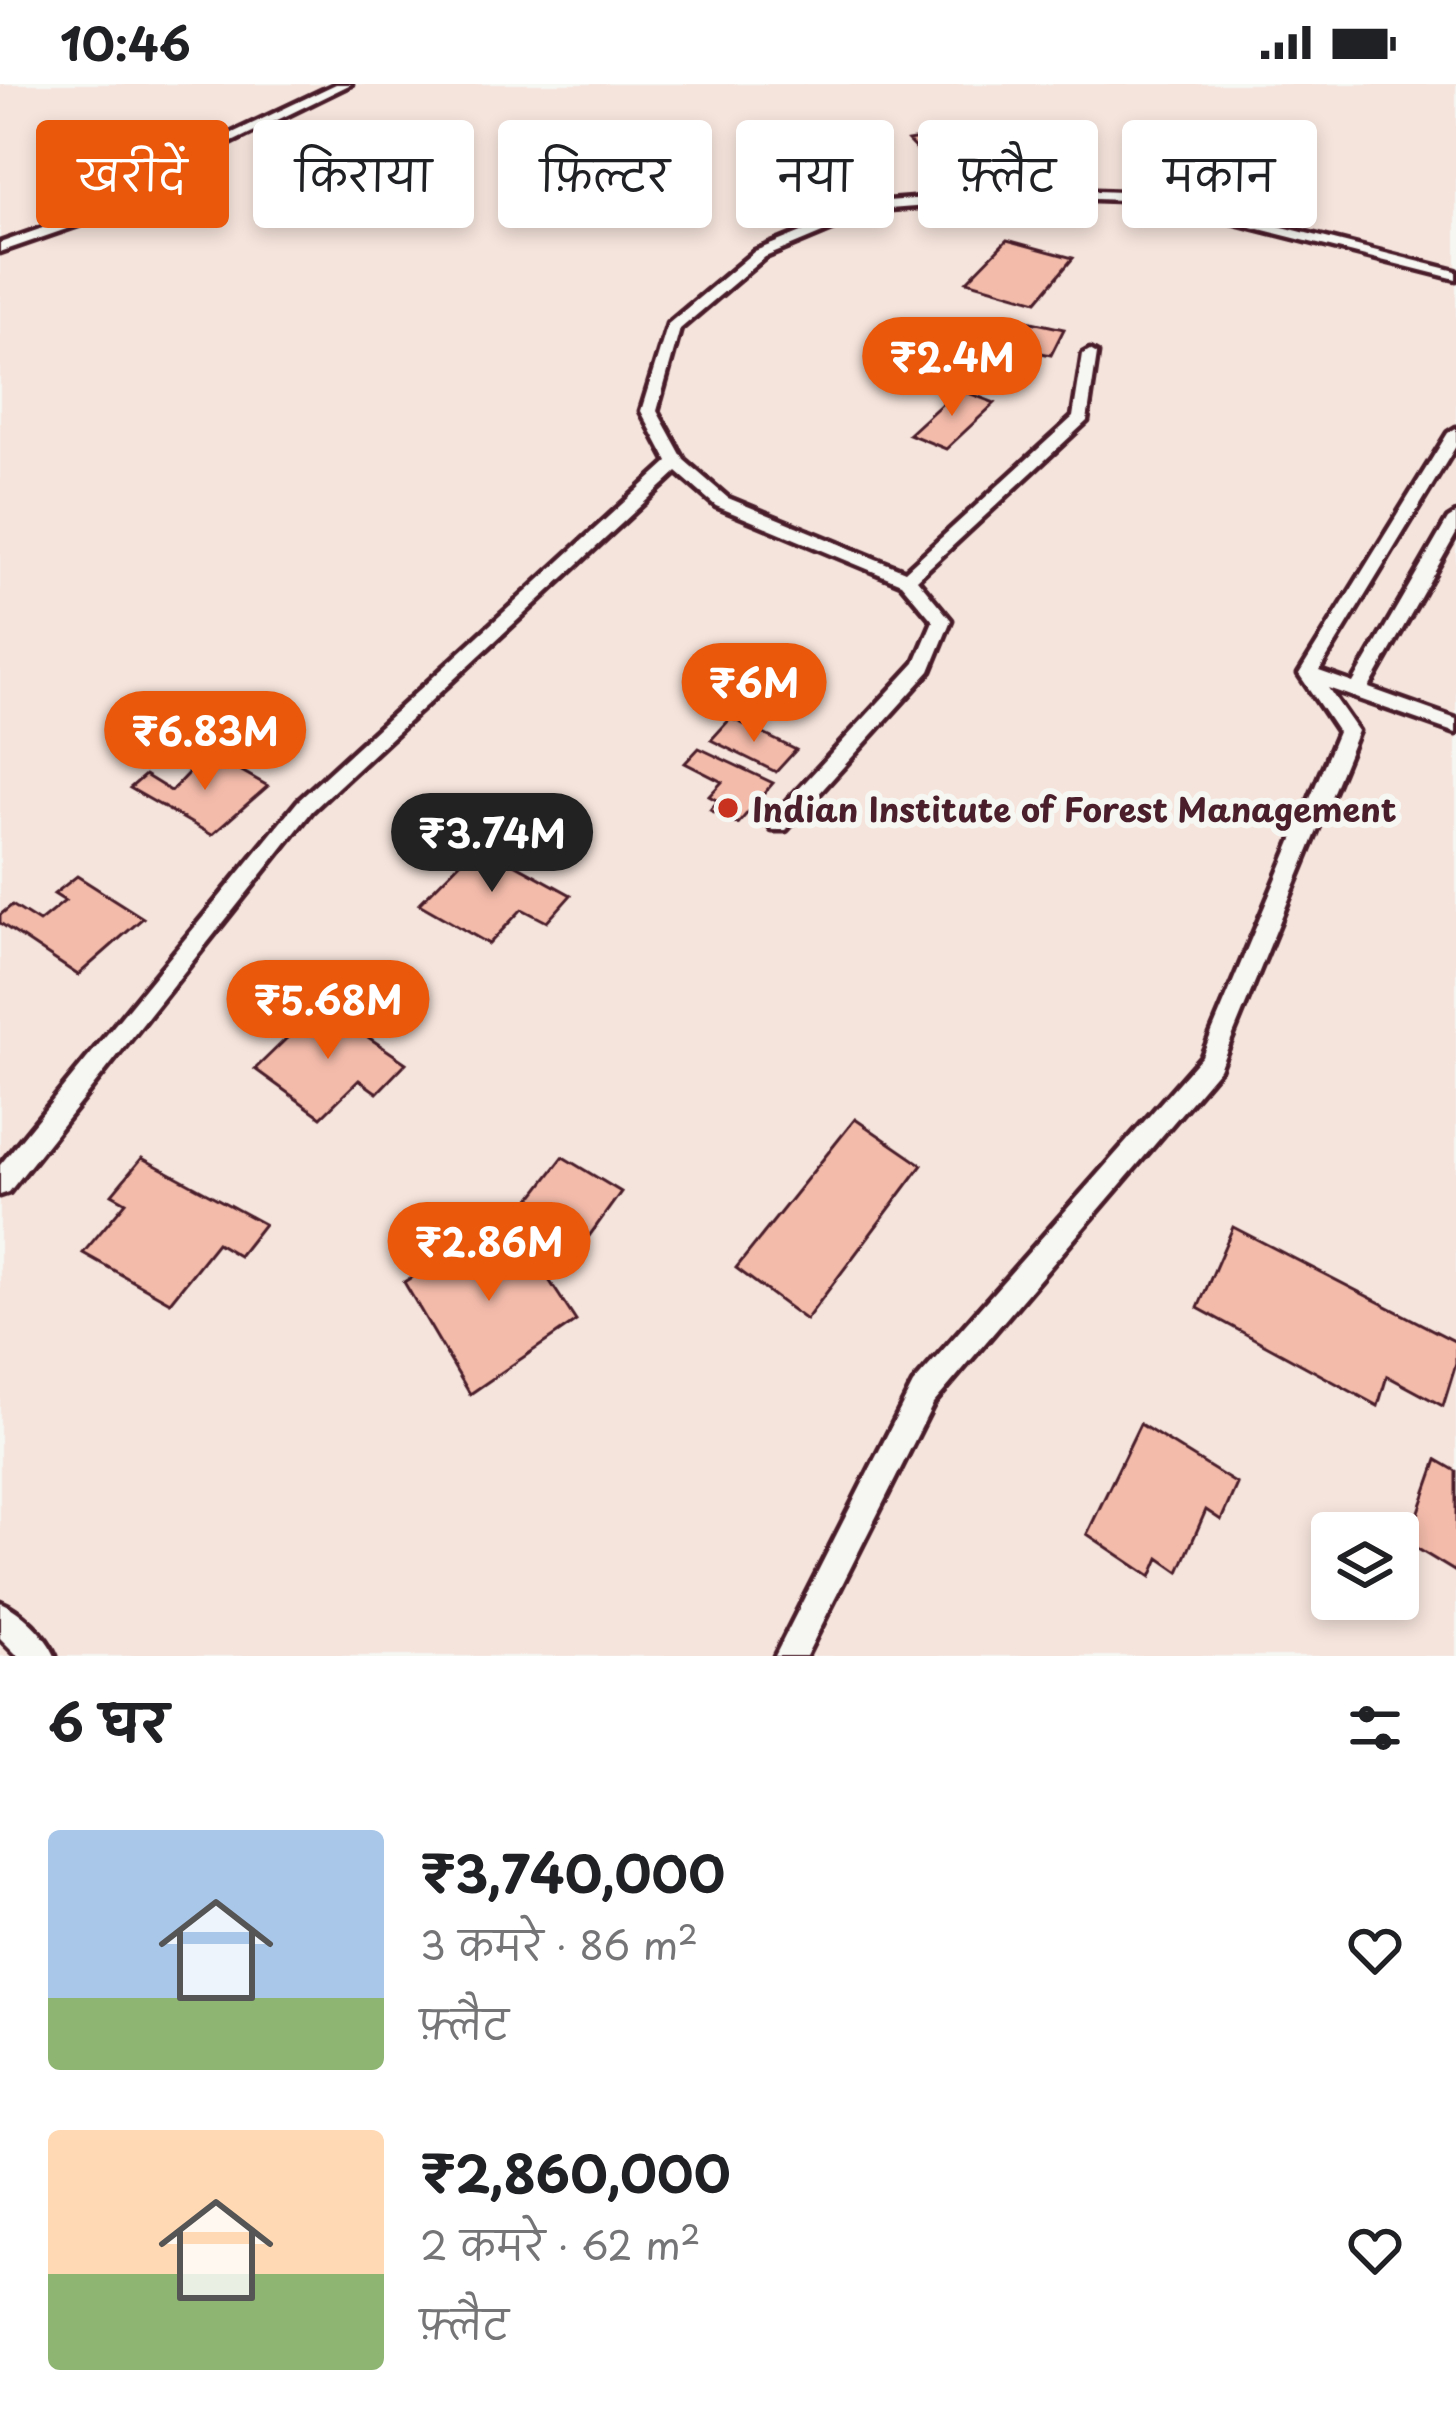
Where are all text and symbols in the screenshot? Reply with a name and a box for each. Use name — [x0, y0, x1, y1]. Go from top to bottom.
text: 10:46 — [60, 8, 191, 76]
chip: खरीदें — [36, 120, 229, 228]
chip: किराया — [253, 120, 474, 228]
chip: फ़िल्टर — [498, 120, 712, 228]
chip: नया — [736, 120, 894, 228]
chip: फ़्लैट — [918, 120, 1098, 228]
chip: मकान — [1122, 120, 1317, 228]
pin: ₹2.4M — [868, 317, 1036, 419]
text: ₹2.4M — [889, 326, 1015, 385]
pin: ₹6M — [696, 643, 812, 745]
text: ₹6M — [709, 652, 799, 711]
pin: ₹6.83M — [107, 691, 303, 793]
text: ₹6.83M — [131, 700, 279, 759]
place label: Indian Institute of Forest Management — [752, 783, 1397, 833]
pin: ₹3.74M — [394, 793, 590, 895]
marker: Indian Institute of Forest Management — [715, 795, 741, 821]
text: ₹3.74M — [418, 802, 566, 861]
pin: ₹5.68M — [230, 960, 426, 1062]
text: ₹5.68M — [253, 969, 403, 1028]
pin: ₹2.86M — [391, 1202, 587, 1304]
text: ₹2.86M — [415, 1211, 563, 1270]
map controls — [1311, 1512, 1419, 1620]
button: layers — [1311, 1512, 1419, 1620]
text: 6 घर — [48, 1682, 168, 1759]
icon: filters — [1342, 1695, 1408, 1761]
text: ₹3,740,000 — [420, 1833, 725, 1910]
icon: home — [144, 1878, 288, 2022]
text: 3 कमरे · 86 m² — [420, 1914, 698, 1973]
icon: heart — [1342, 1917, 1408, 1983]
text: फ़्लैट — [420, 1993, 509, 2052]
text: ₹2,860,000 — [420, 2133, 731, 2210]
icon: home — [144, 2178, 288, 2322]
text: 2 कमरे · 62 m² — [420, 2214, 701, 2273]
icon: heart — [1342, 2217, 1408, 2283]
text: फ़्लैट — [420, 2293, 509, 2352]

